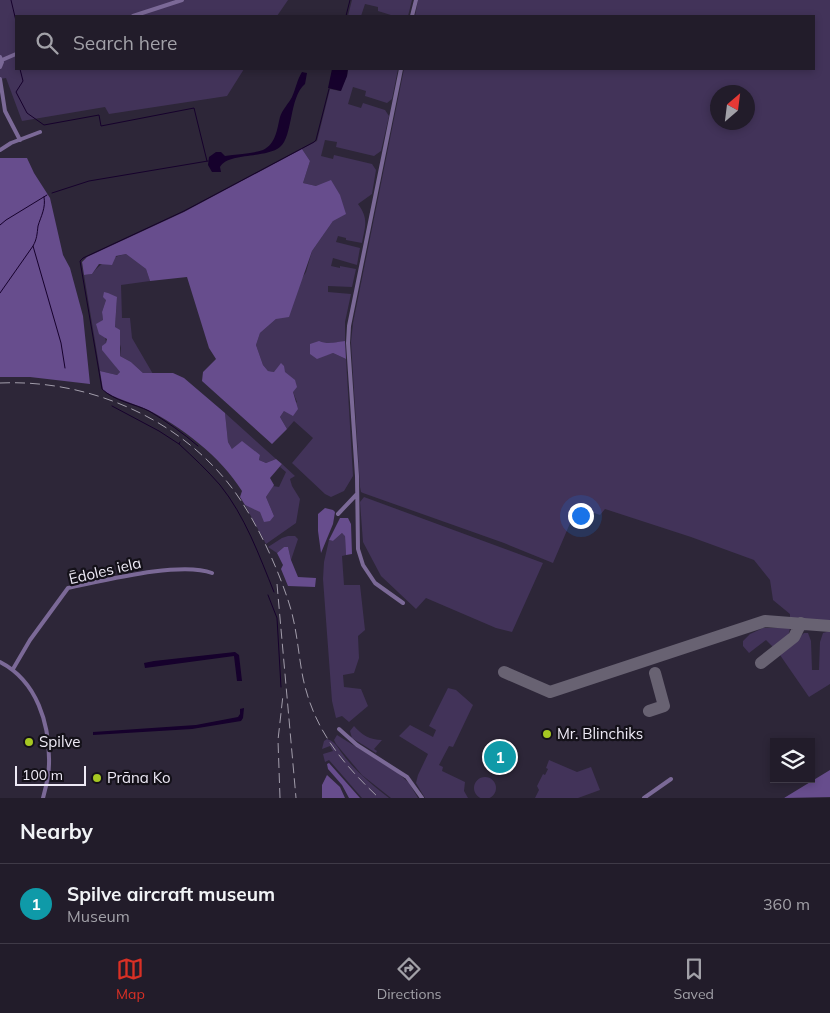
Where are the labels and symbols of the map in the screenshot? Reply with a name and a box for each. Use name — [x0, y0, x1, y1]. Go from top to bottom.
north arrow — [710, 85, 755, 130]
your location — [568, 503, 594, 529]
street label: Ēdoles iela — [67, 553, 143, 588]
place label: Mr. Blinchiks — [557, 724, 643, 743]
marker: Mr. Blinchiks — [541, 728, 553, 740]
place label: Spilve — [39, 732, 81, 751]
marker: Spilve — [23, 736, 35, 748]
pin: 1 — [484, 738, 516, 776]
scale bar — [15, 763, 86, 786]
place label: Prāna Ko — [107, 768, 171, 787]
marker: Prāna Ko — [91, 772, 103, 784]

